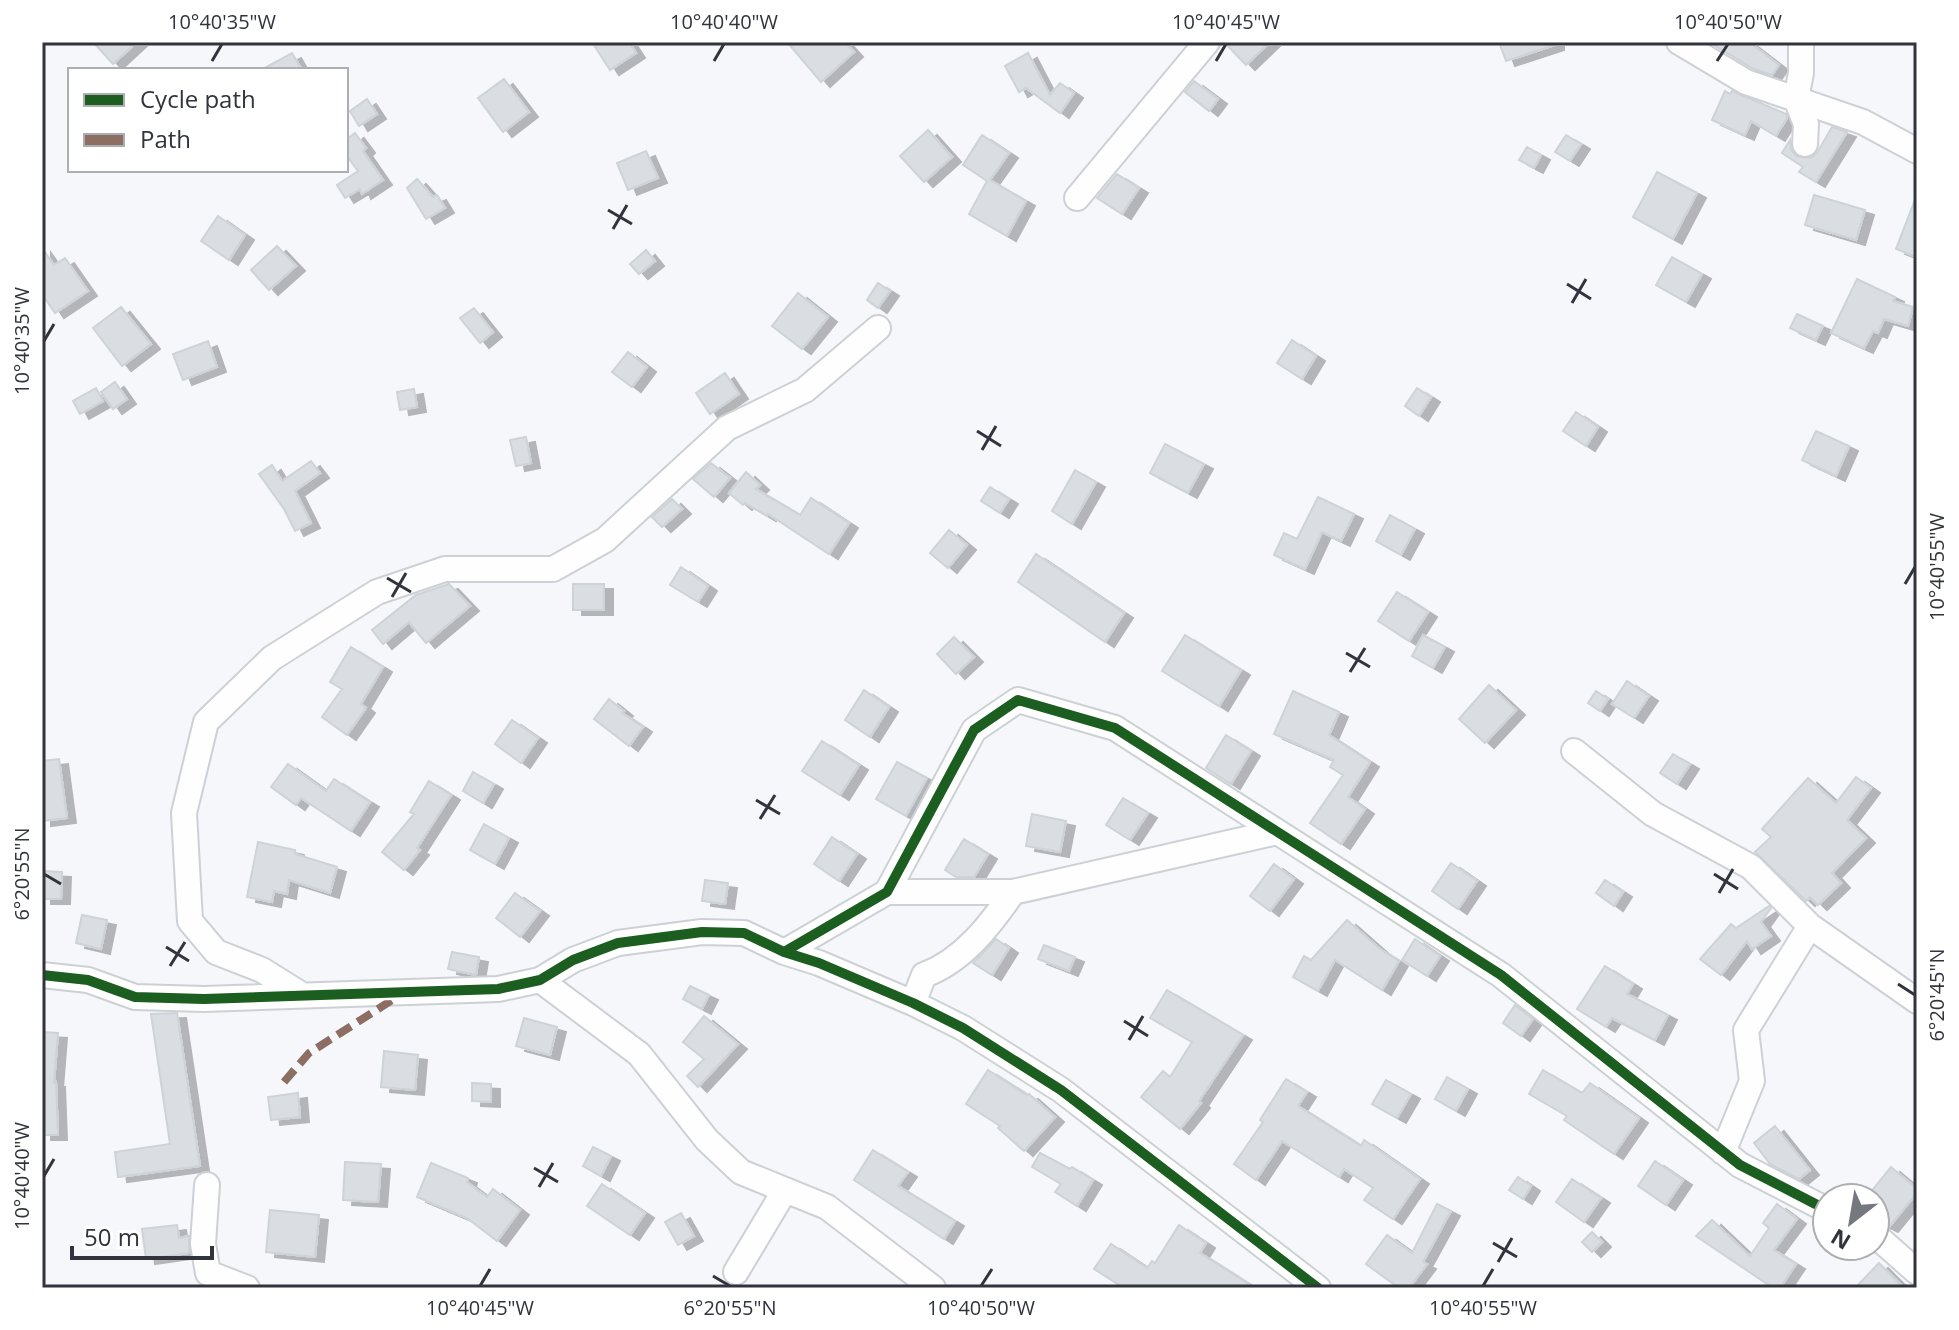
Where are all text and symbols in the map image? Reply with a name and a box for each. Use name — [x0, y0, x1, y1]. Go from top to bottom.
text: 10°40'35"W — [168, 8, 277, 35]
text: 10°40'40"W — [670, 8, 779, 35]
text: 10°40'45"W — [1172, 8, 1281, 35]
text: 10°40'50"W — [1674, 8, 1783, 35]
legend — [68, 68, 348, 172]
text: Cycle path — [140, 82, 256, 115]
text: Path — [140, 122, 191, 155]
text: 10°40'35"W — [8, 286, 35, 395]
text: 10°40'55"W — [1923, 512, 1950, 621]
text: 6°20'55"N — [8, 827, 35, 921]
text: 6°20'45"N — [1923, 948, 1950, 1042]
text: 10°40'40"W — [8, 1121, 35, 1230]
north arrow — [1811, 1182, 1891, 1262]
scale bar — [72, 1210, 212, 1260]
text: 50 m — [84, 1220, 140, 1253]
text: N — [1825, 1223, 1856, 1257]
text: 10°40'45"W — [426, 1294, 535, 1321]
text: 6°20'55"N — [683, 1294, 777, 1321]
text: 10°40'50"W — [927, 1294, 1036, 1321]
text: 10°40'55"W — [1429, 1294, 1538, 1321]

